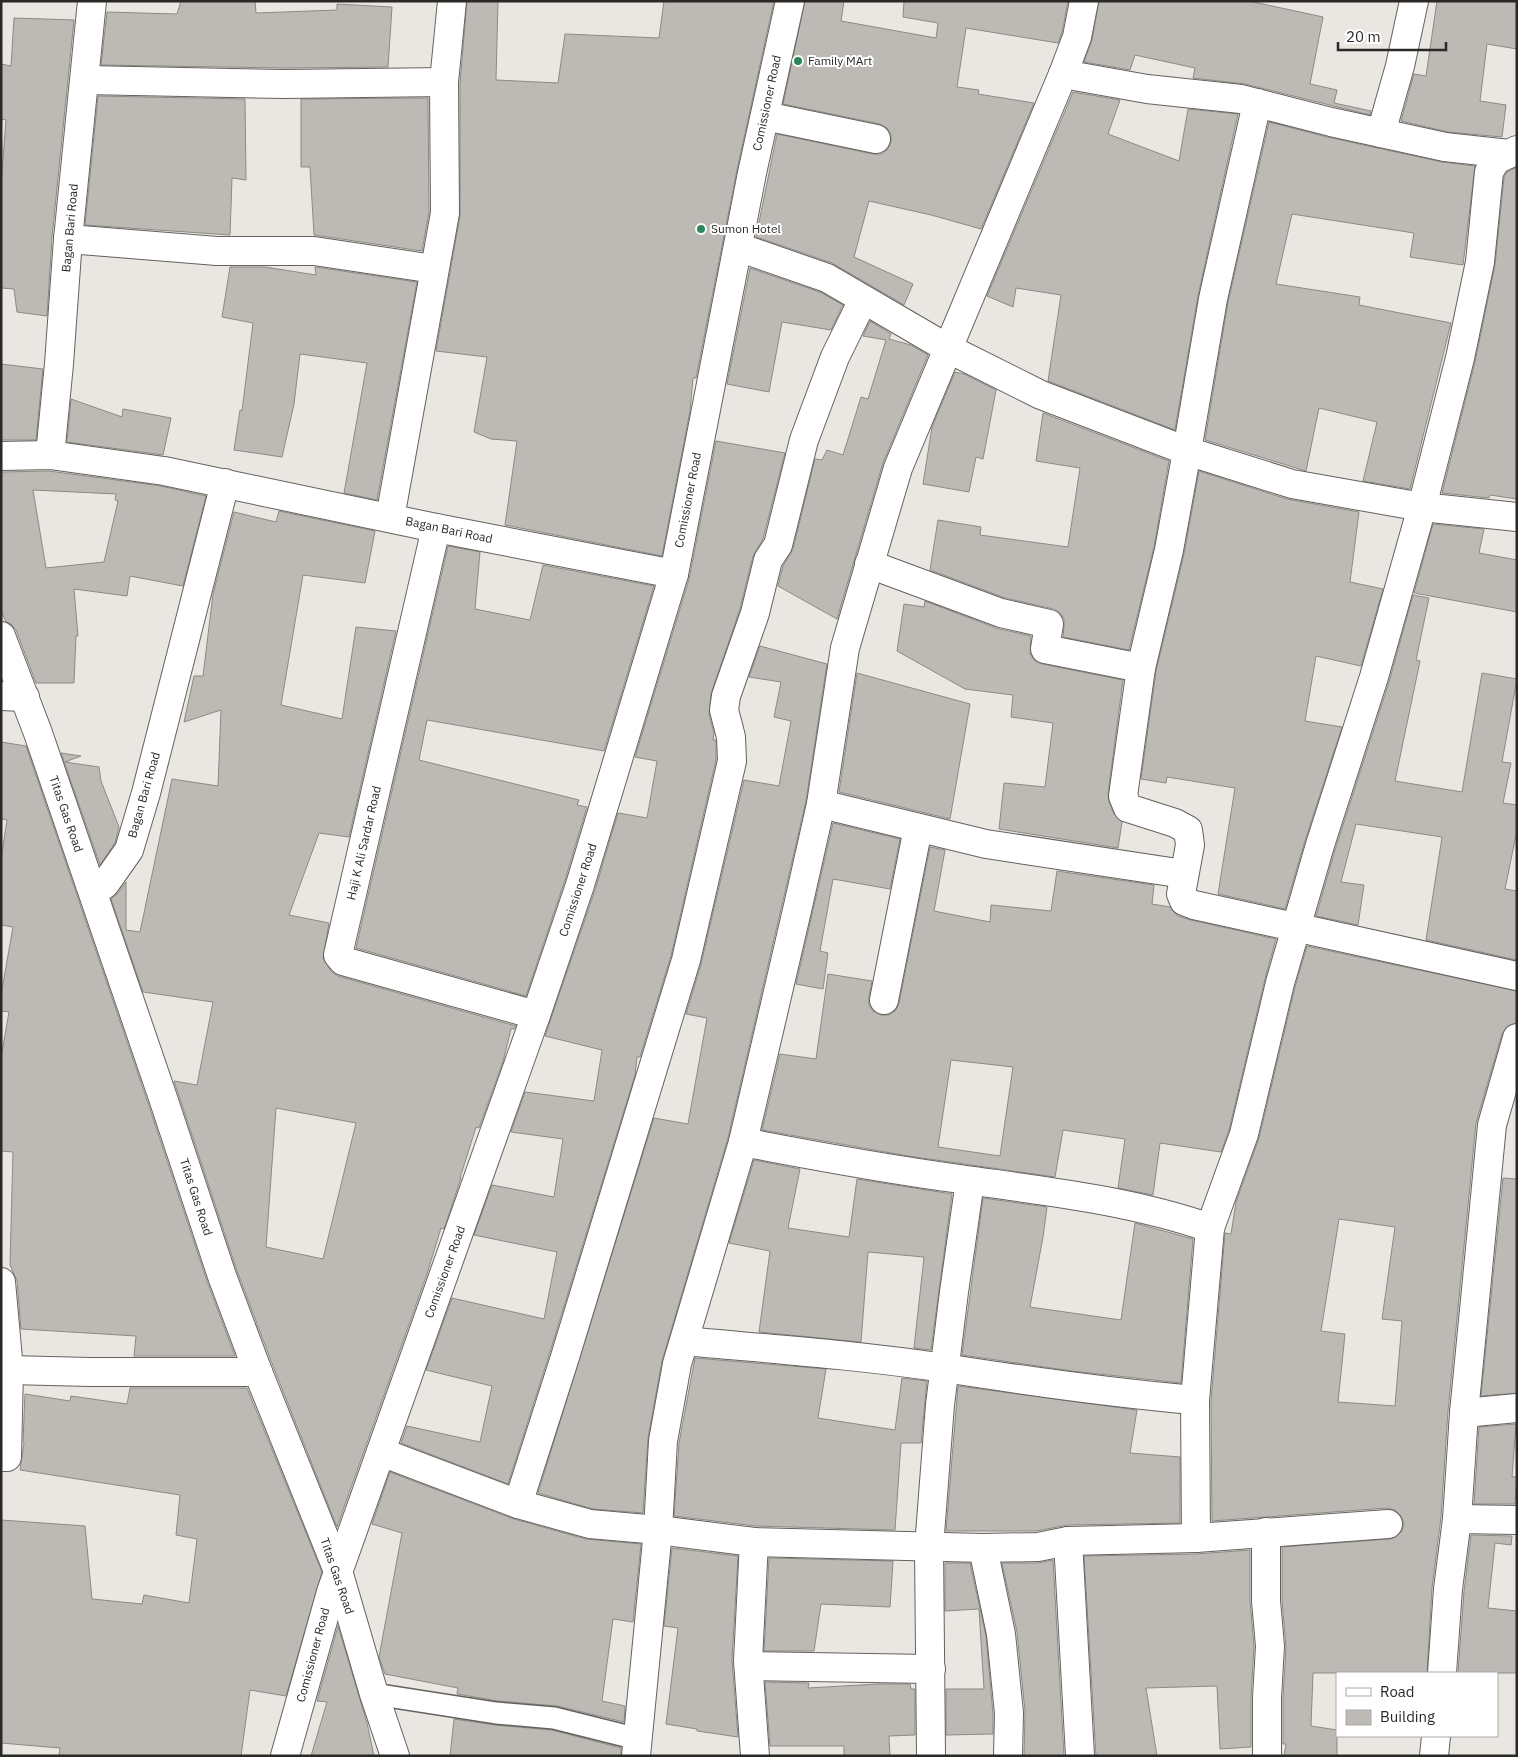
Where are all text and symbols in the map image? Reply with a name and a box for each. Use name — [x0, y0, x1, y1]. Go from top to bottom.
scale bar — [1338, 20, 1446, 52]
text: 20 m — [1346, 27, 1381, 46]
place label: Family MArt — [808, 53, 872, 68]
street label: Comissioner Road — [749, 54, 784, 152]
marker: Family MArt — [792, 55, 804, 67]
street label: Bagan Bari Road — [58, 183, 81, 273]
place label: Sumon Hotel — [711, 221, 781, 236]
marker: Sumon Hotel — [695, 223, 707, 235]
street label: Comissioner Road — [671, 451, 704, 549]
street label: Bagan Bari Road — [404, 513, 494, 546]
street label: Bagan Bari Road — [124, 750, 163, 840]
street label: Titas Gas Road — [46, 773, 87, 854]
street label: Haji K Ali Sardar Road — [343, 784, 384, 902]
street label: Comissioner Road — [555, 841, 600, 938]
street label: Titas Gas Road — [177, 1156, 216, 1237]
street label: Comissioner Road — [421, 1224, 468, 1320]
street label: Titas Gas Road — [317, 1535, 358, 1616]
street label: Comissioner Road — [293, 1606, 332, 1704]
legend — [1336, 1672, 1498, 1737]
text: Road — [1380, 1682, 1415, 1701]
text: Building — [1380, 1707, 1435, 1726]

